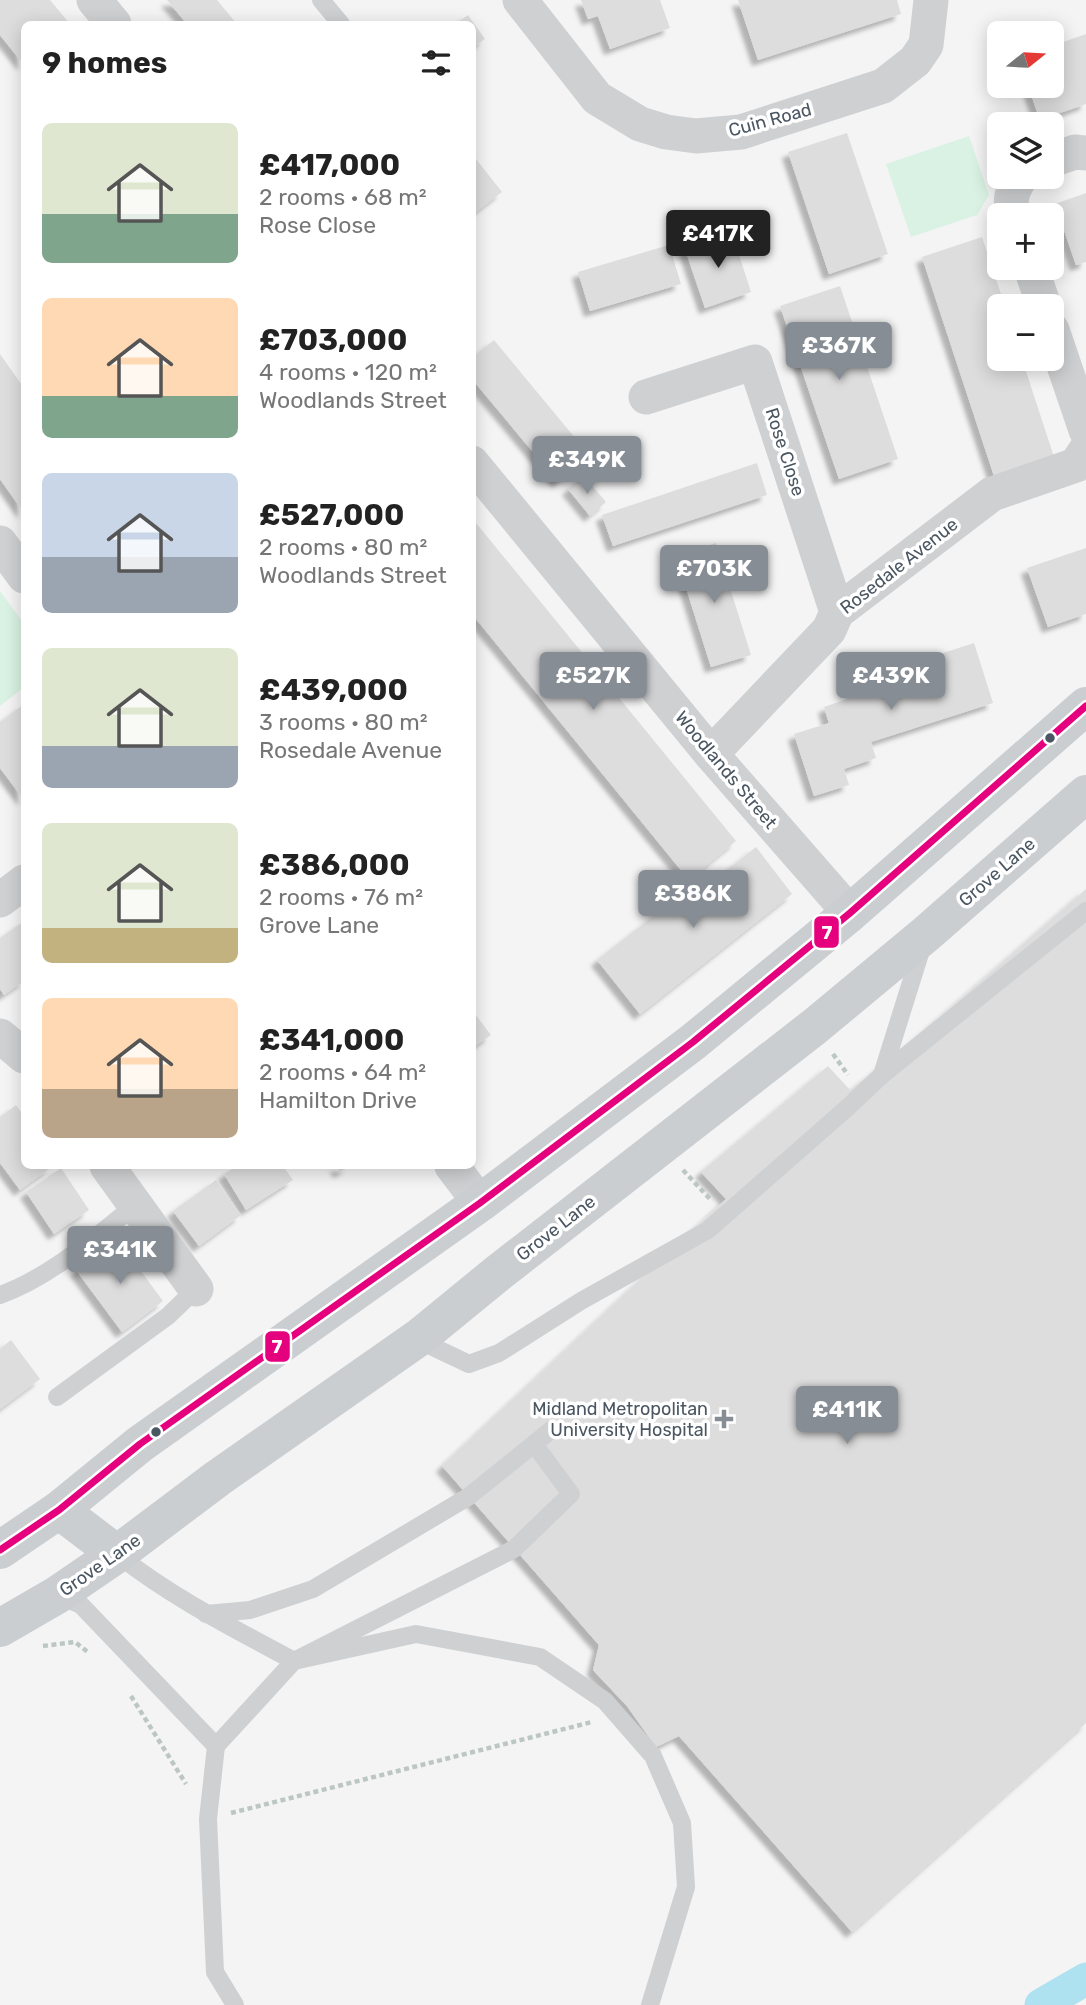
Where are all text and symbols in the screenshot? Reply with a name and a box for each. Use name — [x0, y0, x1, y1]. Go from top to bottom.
north arrow — [987, 21, 1064, 98]
map controls — [987, 21, 1064, 371]
icon: filters — [417, 44, 455, 82]
text: 9 homes — [42, 45, 167, 81]
street label: Cuin Road — [726, 98, 814, 142]
button: layers — [987, 112, 1064, 189]
text: £417,000 — [259, 147, 400, 183]
icon: home — [98, 151, 182, 235]
text: 2 rooms · 68 m² — [259, 183, 427, 211]
button: + — [987, 203, 1064, 280]
pin: £417K — [669, 210, 767, 270]
text: Rose Close — [259, 211, 376, 239]
text: £417K — [682, 219, 754, 247]
button: − — [987, 294, 1064, 371]
text: £703,000 — [259, 322, 407, 358]
pin: £367K — [790, 322, 888, 382]
icon: home — [98, 326, 182, 410]
text: £367K — [802, 331, 876, 359]
text: 4 rooms · 120 m² — [259, 358, 437, 386]
text: Woodlands Street — [259, 386, 447, 414]
street label: Rose Close — [760, 405, 810, 499]
pin: £349K — [538, 436, 636, 496]
text: £349K — [548, 445, 626, 473]
text: £527,000 — [259, 497, 404, 533]
icon: home — [98, 501, 182, 585]
street label: Rosedale Avenue — [836, 513, 962, 619]
text: 2 rooms · 80 m² — [259, 533, 427, 561]
pin: £703K — [665, 546, 763, 605]
text: £703K — [676, 554, 752, 582]
text: Woodlands Street — [259, 561, 447, 589]
pin: £527K — [544, 652, 642, 712]
pin: £439K — [842, 652, 940, 712]
text: £527K — [556, 661, 630, 689]
text: £439K — [852, 661, 930, 689]
text: £439,000 — [259, 672, 408, 708]
icon: home — [98, 676, 182, 760]
street label: Woodlands Street — [670, 707, 782, 833]
text: 3 rooms · 80 m² — [259, 708, 428, 736]
unlabelled marker — [1043, 731, 1057, 745]
text: Rosedale Avenue — [259, 736, 442, 764]
street label: Grove Lane — [954, 833, 1040, 911]
text: £386,000 — [259, 847, 410, 883]
icon: home — [98, 851, 182, 935]
pin: £386K — [644, 870, 742, 930]
text: £386K — [654, 879, 732, 907]
text: 2 rooms · 76 m² — [259, 883, 423, 911]
text: Grove Lane — [259, 911, 379, 939]
line badge: 7 — [813, 915, 840, 949]
text: 7 — [822, 921, 833, 944]
text: £341,000 — [259, 1022, 404, 1058]
icon: home — [98, 1026, 182, 1110]
text: 2 rooms · 64 m² — [259, 1058, 426, 1086]
text: Hamilton Drive — [259, 1086, 417, 1114]
street label: Grove Lane — [512, 1190, 600, 1266]
pin: £341K — [71, 1226, 169, 1286]
text: £341K — [83, 1235, 157, 1263]
line badge: 7 — [264, 1330, 291, 1363]
text: 7 — [272, 1335, 283, 1358]
pin: £411K — [798, 1386, 896, 1446]
text: £411K — [812, 1395, 882, 1423]
place label: Midland Metropolitan University Hospital — [532, 1398, 708, 1441]
marker: Midland Metropolitan University Hospital — [714, 1409, 734, 1429]
unlabelled marker — [149, 1425, 163, 1439]
street label: Grove Lane — [55, 1529, 145, 1601]

